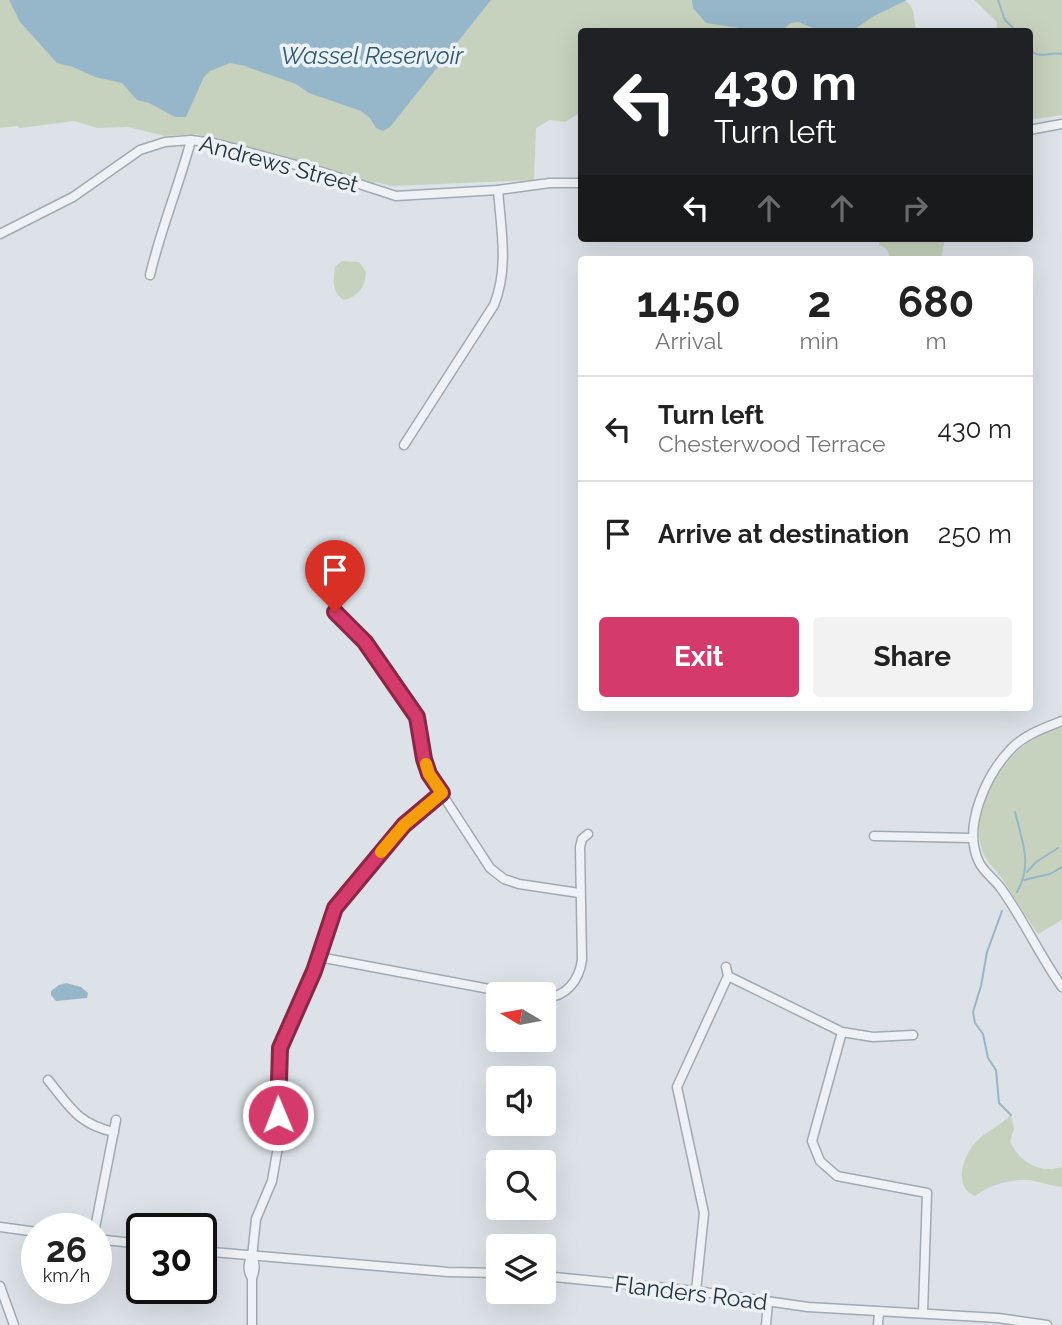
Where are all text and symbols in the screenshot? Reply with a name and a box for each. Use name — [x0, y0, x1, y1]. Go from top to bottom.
water label: Wassel Reservoir — [281, 41, 464, 70]
text: 430 m — [714, 54, 857, 111]
icon: left — [599, 56, 690, 147]
text: Turn left — [714, 113, 836, 150]
street label: Andrews Street — [197, 129, 362, 198]
icon: left — [677, 189, 715, 227]
icon: ahead — [750, 189, 788, 227]
icon: ahead — [823, 189, 861, 227]
icon: right — [896, 189, 934, 227]
text: 14:50 — [637, 278, 741, 327]
text: 2 — [807, 278, 831, 327]
text: 680 — [898, 278, 974, 327]
text: Arrival — [655, 327, 722, 354]
text: min — [799, 327, 839, 354]
text: m — [925, 327, 947, 354]
text: Turn left — [658, 400, 764, 430]
icon: left — [599, 410, 637, 448]
text: 430 m — [937, 414, 1012, 444]
text: Chesterwood Terrace — [658, 430, 886, 457]
icon: arrive — [599, 515, 637, 553]
text: Arrive at destination — [658, 519, 909, 549]
text: 250 m — [938, 519, 1012, 549]
pin — [305, 540, 365, 612]
icon: arrive — [316, 551, 354, 589]
button: Exit — [599, 617, 799, 697]
button: Share — [813, 617, 1012, 697]
north arrow — [486, 982, 556, 1052]
map controls — [486, 982, 556, 1304]
button: sound — [486, 1066, 556, 1136]
position arrow — [241, 1078, 315, 1152]
button: search — [486, 1150, 556, 1220]
speed limit sign: 30 — [126, 1213, 217, 1304]
text: 26 — [46, 1229, 87, 1270]
button: layers — [486, 1234, 556, 1304]
text: km/h — [43, 1265, 90, 1286]
street label: Flanders Road — [613, 1270, 769, 1315]

